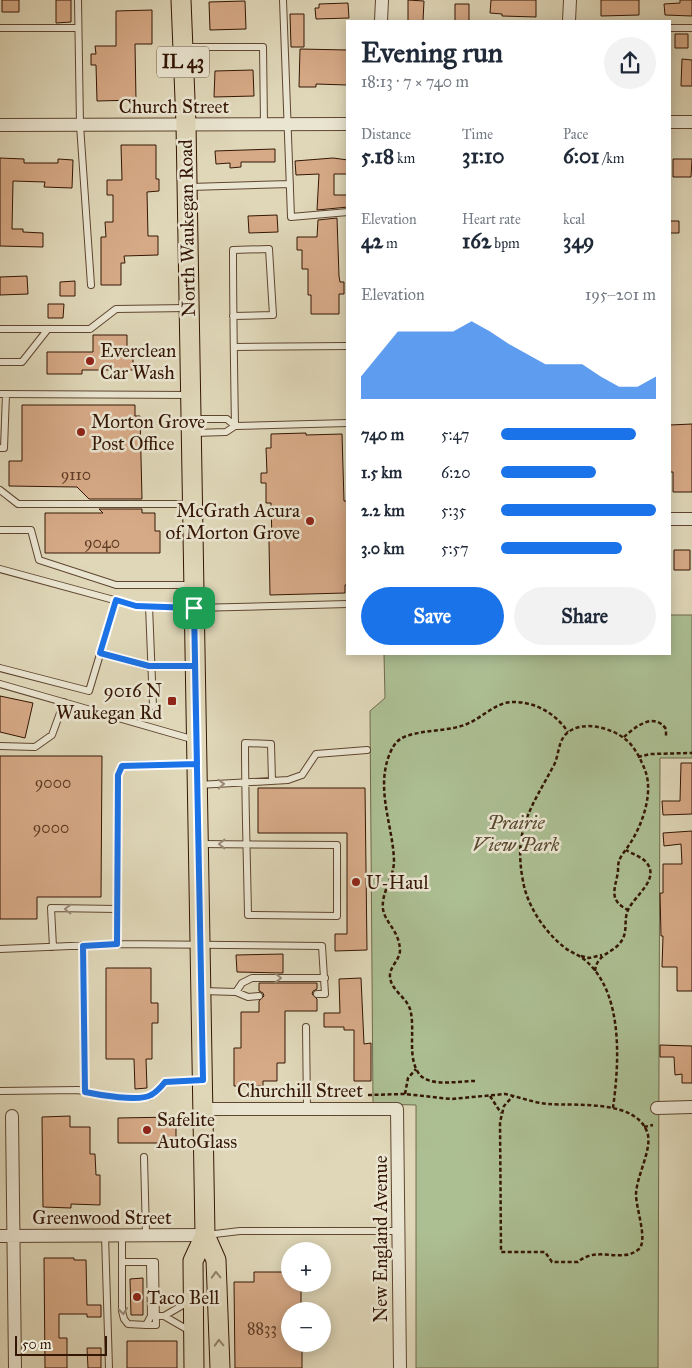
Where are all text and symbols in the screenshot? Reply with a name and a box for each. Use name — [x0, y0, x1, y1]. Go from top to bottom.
text: Evening run — [361, 35, 503, 70]
button: share — [604, 37, 656, 89]
road number: IL 43 — [157, 46, 209, 78]
text: 18:13 · 7 × 740 m — [361, 72, 469, 91]
street label: Church Street — [119, 95, 229, 118]
text: Distance — [361, 126, 411, 143]
text: Time — [462, 126, 493, 143]
text: Pace — [563, 126, 588, 143]
street label: North Waukegan Road — [174, 139, 201, 317]
text: 5.18 — [361, 143, 394, 169]
text: 31:10 — [462, 143, 504, 169]
text: 6:01 — [563, 143, 599, 169]
text: km — [394, 150, 415, 167]
text: /km — [599, 150, 624, 167]
text: Elevation — [361, 211, 417, 228]
text: Heart rate — [462, 211, 521, 228]
text: kcal — [563, 211, 585, 228]
text: 42 — [361, 228, 383, 254]
text: 162 — [462, 228, 491, 254]
text: 349 — [563, 228, 594, 254]
text: m — [383, 235, 398, 252]
text: bpm — [491, 235, 520, 252]
text: Elevation — [361, 285, 425, 304]
text: 195–201 m — [585, 285, 656, 304]
place label: Everclean Car Wash — [100, 339, 176, 384]
marker: Everclean Car Wash — [84, 355, 96, 367]
place label: Morton Grove Post Office — [91, 410, 205, 455]
text: 740 m — [361, 425, 404, 444]
text: 5:47 — [441, 425, 469, 444]
marker: Morton Grove Post Office — [75, 426, 87, 438]
text: 1.5 km — [361, 463, 402, 482]
text: 6:20 — [441, 463, 470, 482]
house number: 9110 — [61, 465, 91, 484]
place label: McGrath Acura of Morton Grove — [166, 499, 301, 544]
text: 2.2 km — [361, 501, 405, 520]
text: 5:35 — [441, 501, 466, 520]
marker: McGrath Acura of Morton Grove — [304, 515, 316, 527]
house number: 9040 — [84, 533, 120, 552]
text: 3.0 km — [361, 539, 404, 558]
text: 5:57 — [441, 539, 468, 558]
pin — [173, 587, 215, 629]
button: Save — [361, 587, 504, 645]
button: Share — [514, 587, 656, 645]
icon: arrive — [180, 594, 208, 622]
place label: 9016 N Waukegan Rd — [56, 679, 162, 725]
marker: 9016 N Waukegan Rd — [166, 695, 178, 707]
house number: 9000 — [35, 773, 71, 792]
one-way arrow — [218, 778, 226, 789]
park label: Prairie View Park — [473, 811, 560, 856]
house number: 9000 — [33, 818, 69, 837]
one-way arrow — [218, 839, 226, 849]
place label: U-Haul — [366, 871, 429, 894]
marker: U-Haul — [350, 876, 362, 888]
one-way arrow — [64, 903, 72, 914]
one-way arrow — [274, 973, 282, 983]
street label: Churchill Street — [237, 1079, 363, 1102]
place label: Safelite AutoGlass — [156, 1108, 237, 1153]
marker: Safelite AutoGlass — [141, 1124, 153, 1136]
street label: New England Avenue — [369, 1155, 393, 1323]
street label: Greenwood Street — [32, 1206, 172, 1229]
map controls — [281, 1242, 331, 1352]
button: + — [281, 1242, 331, 1292]
one-way arrow — [211, 1271, 222, 1279]
place label: Taco Bell — [147, 1286, 220, 1309]
marker: Taco Bell — [131, 1291, 143, 1303]
button: − — [281, 1302, 331, 1352]
one-way arrow — [117, 1307, 128, 1315]
house number: 8833 — [247, 1319, 277, 1338]
scale bar — [15, 1333, 108, 1356]
text: 50 m — [22, 1336, 51, 1353]
one-way arrow — [214, 1339, 225, 1347]

